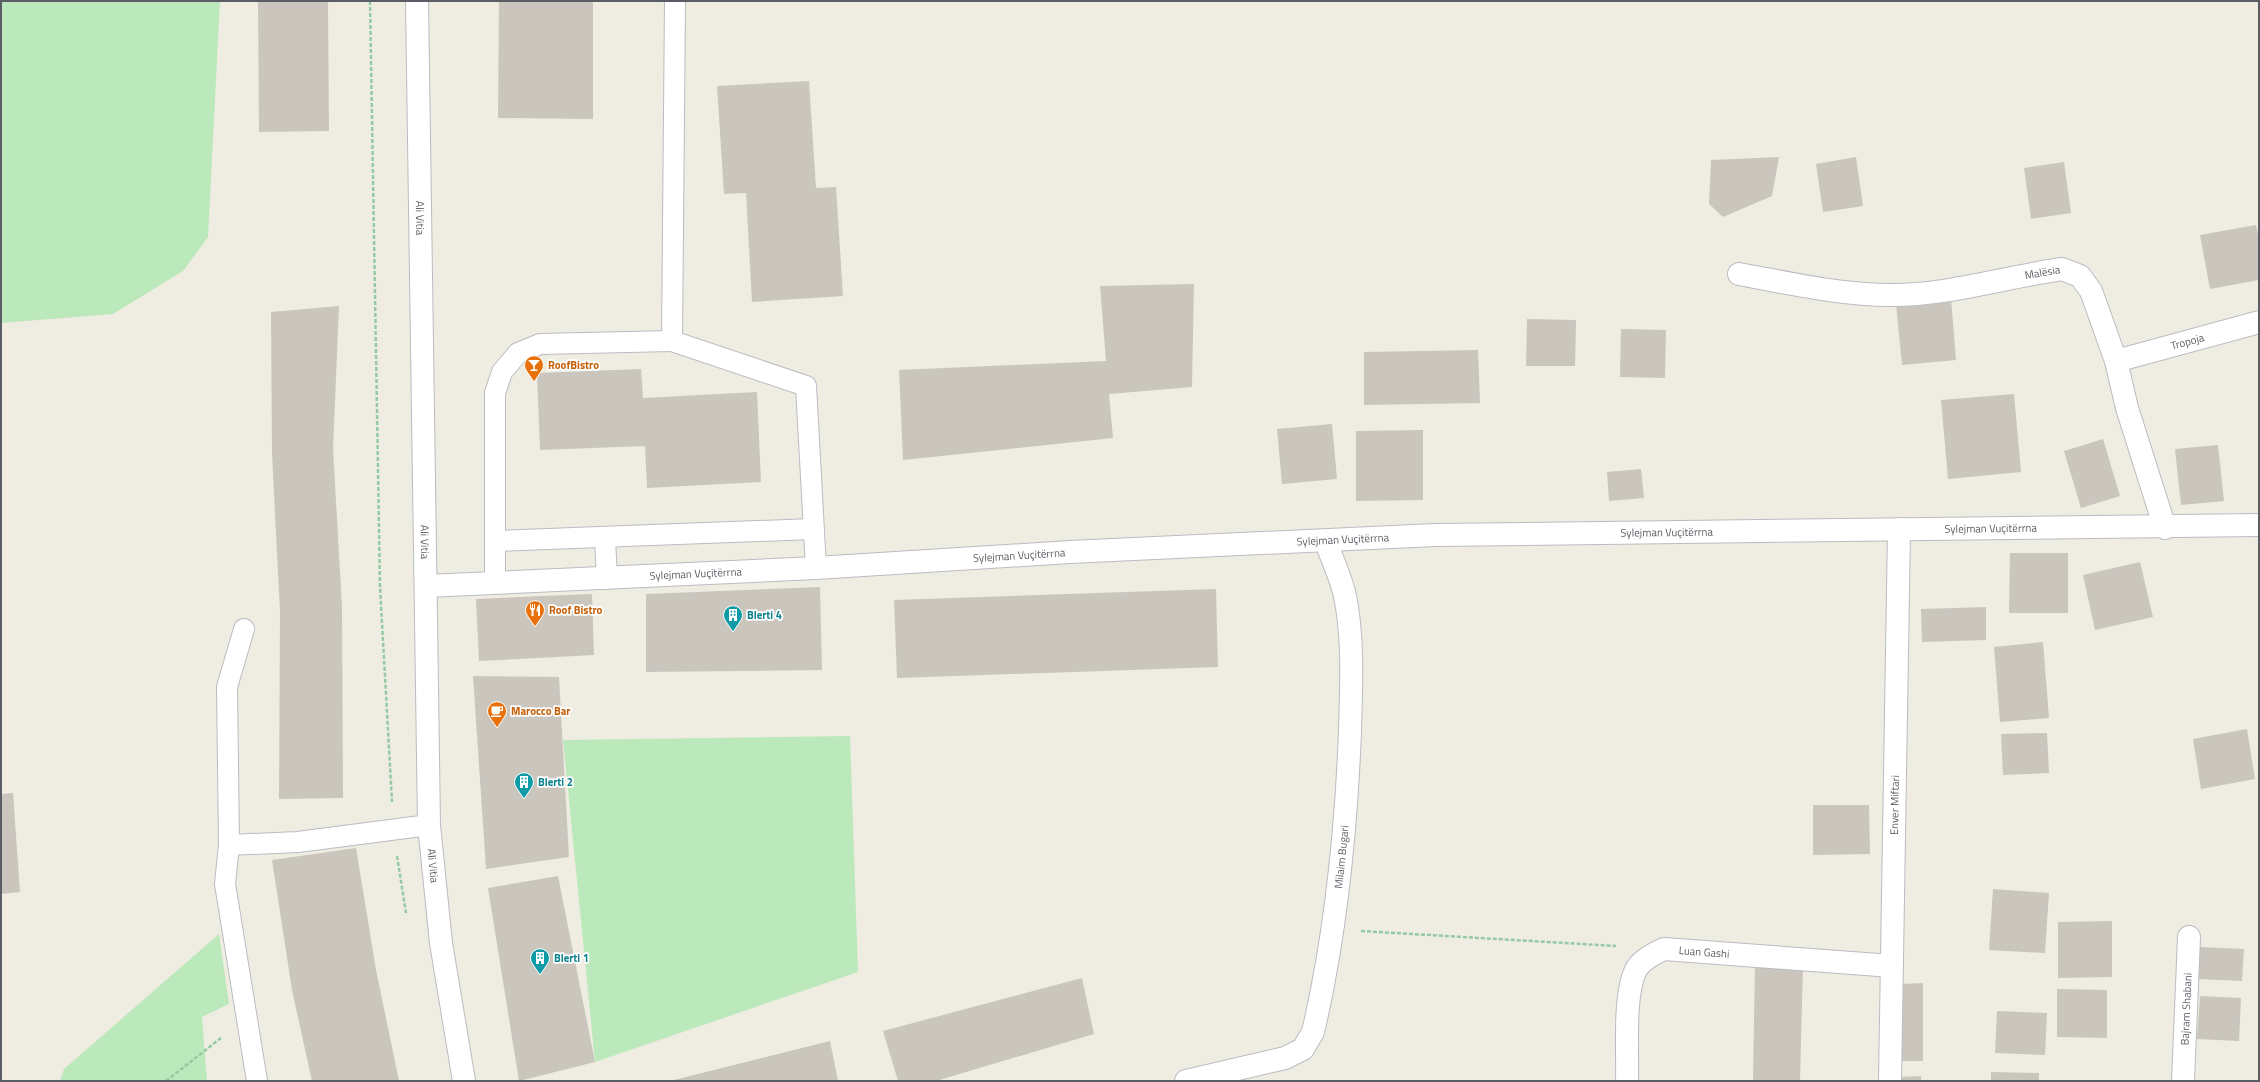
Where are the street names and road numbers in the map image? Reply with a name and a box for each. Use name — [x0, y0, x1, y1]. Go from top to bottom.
street label: Ali Vitia — [412, 201, 428, 236]
street label: Malësia — [2023, 261, 2062, 283]
street label: Tropoja — [2169, 329, 2206, 354]
street label: Sylejman Vuçitërrna — [1944, 520, 2037, 537]
street label: Sylejman Vuçitërrna — [1620, 524, 1713, 541]
street label: Ali Vitia — [417, 525, 433, 560]
street label: Sylejman Vuçitërrna — [1296, 529, 1390, 549]
street label: Sylejman Vuçitërrna — [973, 544, 1066, 566]
street label: Sylejman Vuçitërrna — [649, 563, 743, 584]
street label: Enver Miftari — [1886, 775, 1903, 835]
street label: Milaim Bugari — [1330, 824, 1352, 890]
street label: Ali Vitia — [423, 848, 443, 884]
street label: Luan Gashi — [1678, 942, 1730, 962]
street label: Bajram Shabani — [2176, 972, 2196, 1046]

